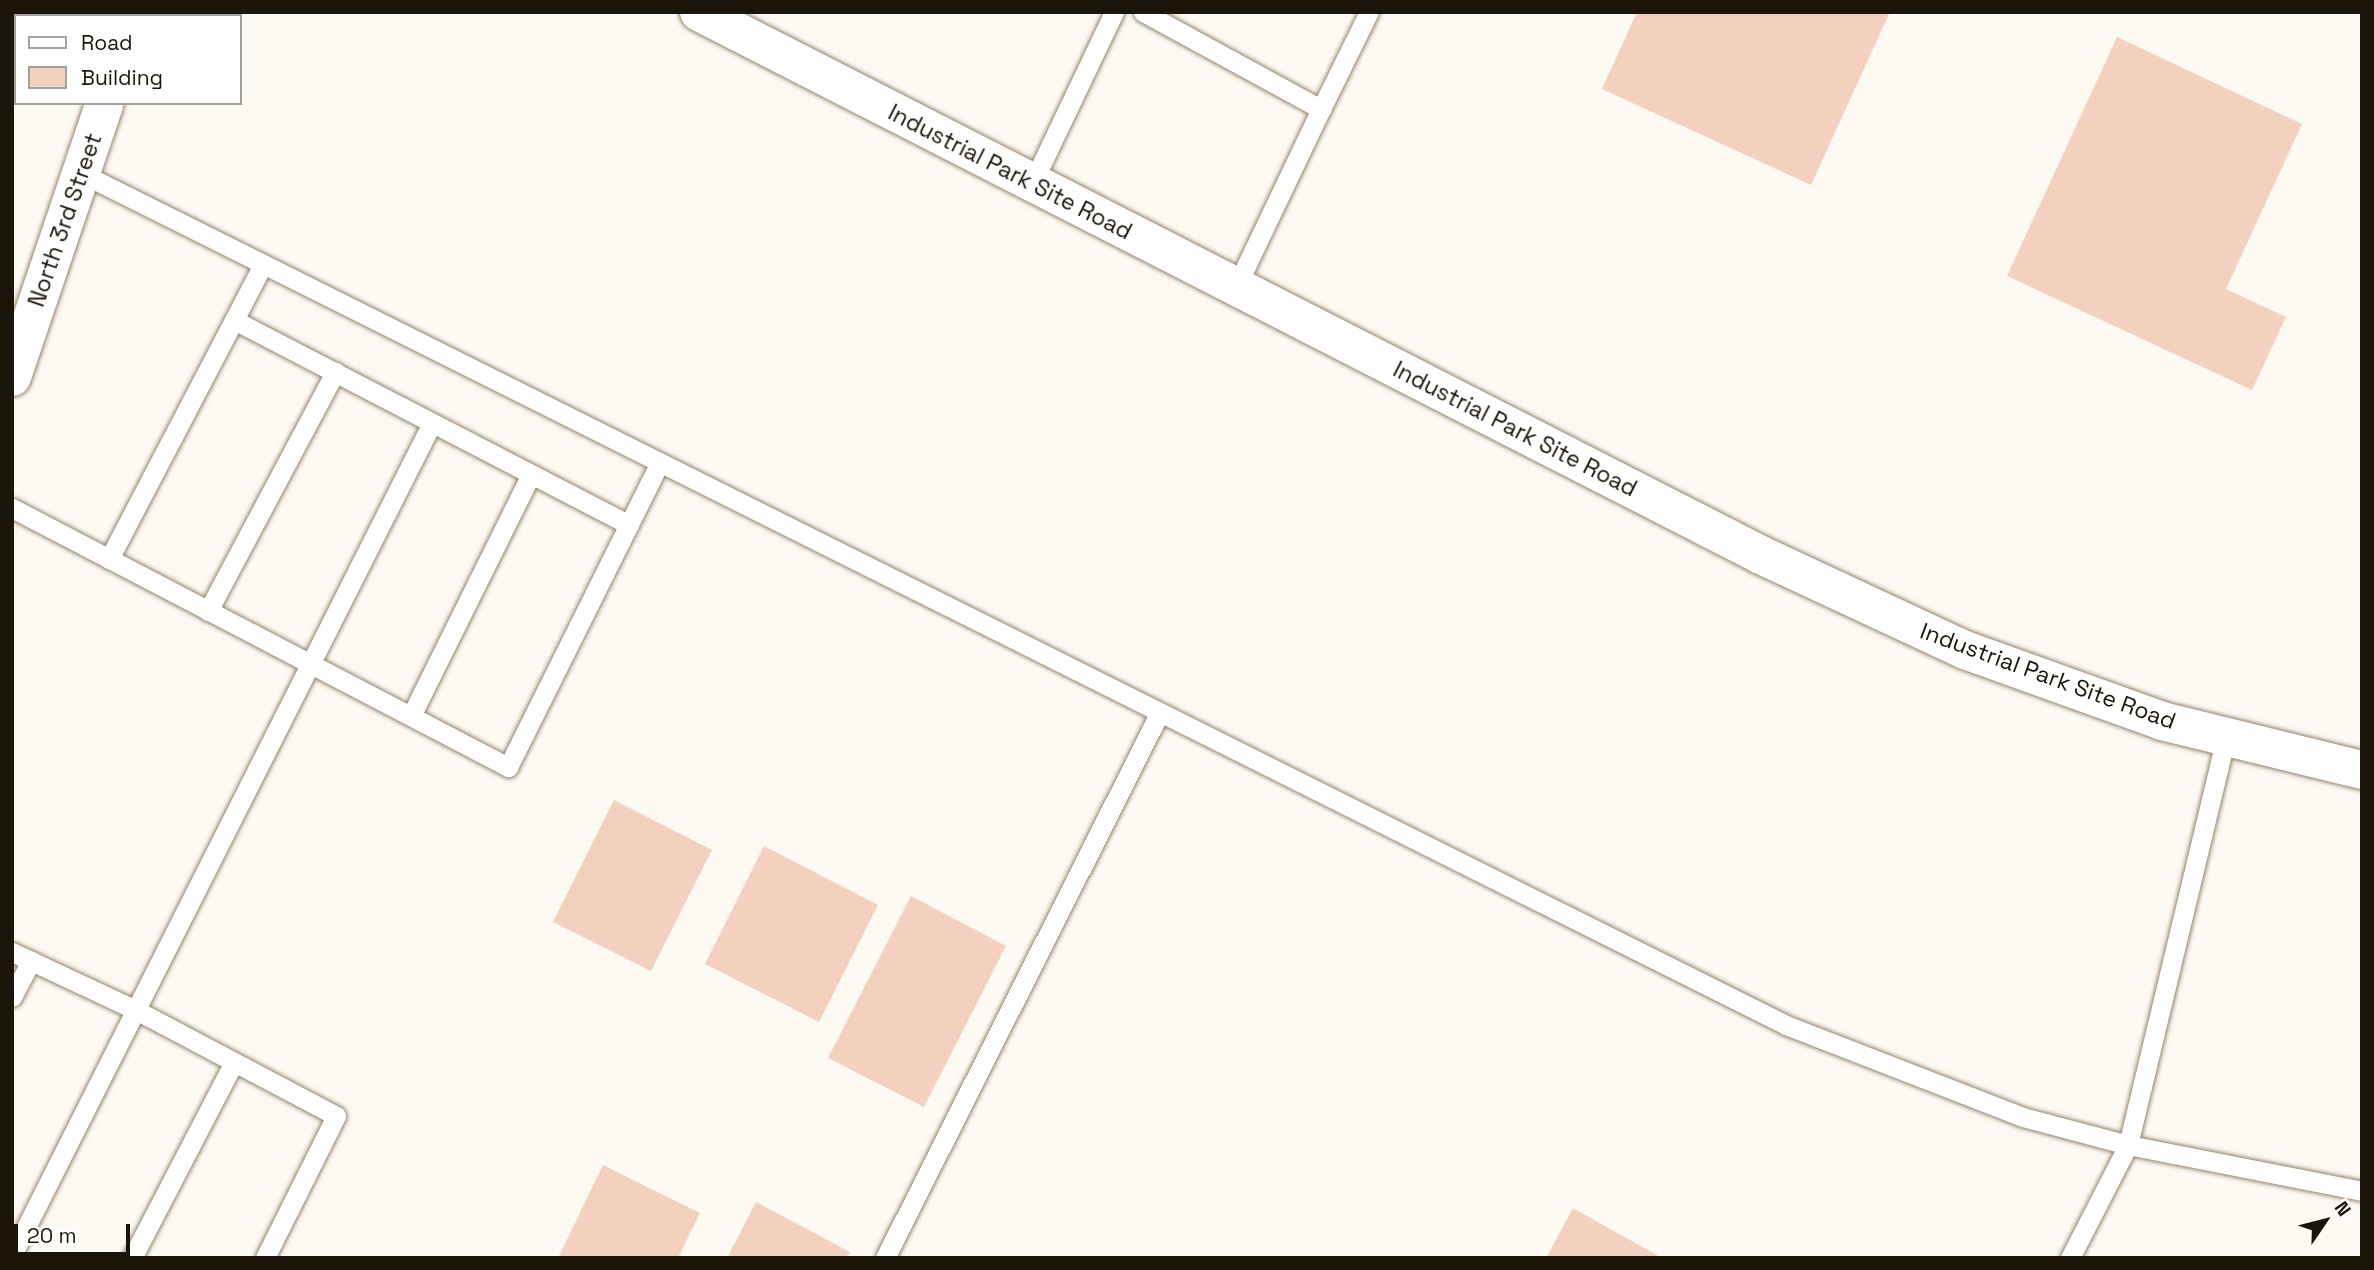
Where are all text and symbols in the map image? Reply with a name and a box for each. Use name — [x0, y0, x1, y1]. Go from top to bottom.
legend — [14, 14, 242, 105]
text: Road — [81, 29, 133, 56]
text: Building — [81, 64, 163, 91]
street label: Industrial Park Site Road — [884, 98, 1136, 246]
street label: North 3rd Street — [22, 130, 108, 310]
street label: Industrial Park Site Road — [1389, 355, 1641, 503]
street label: Industrial Park Site Road — [1917, 617, 2179, 735]
north arrow — [2290, 1186, 2360, 1256]
text: N — [2329, 1196, 2356, 1221]
scale bar — [18, 1210, 133, 1254]
text: 20 m — [27, 1222, 77, 1249]

